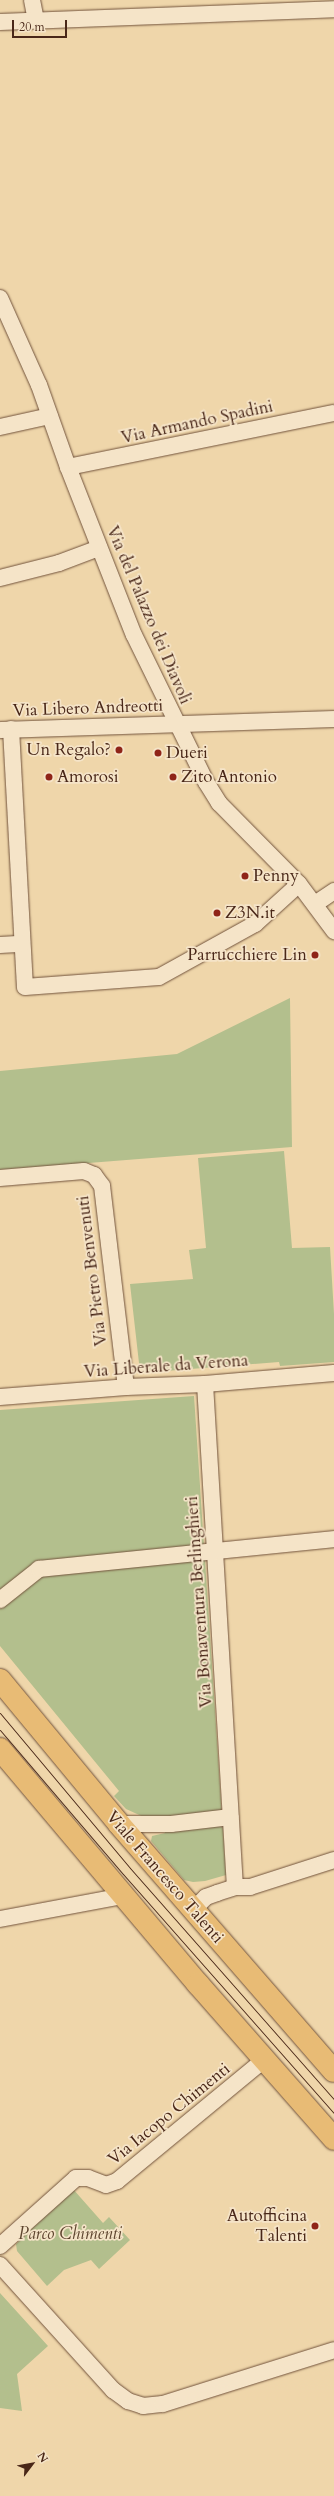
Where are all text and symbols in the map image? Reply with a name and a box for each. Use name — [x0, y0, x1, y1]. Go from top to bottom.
scale bar — [14, 12, 69, 38]
text: 20 m — [19, 19, 45, 35]
street label: Via Armando Spadini — [119, 396, 275, 448]
street label: Via del Palazzo dei Diavoli — [102, 523, 196, 707]
street label: Via Libero Andreotti — [12, 695, 164, 721]
place label: Un Regalo? — [27, 740, 111, 760]
place label: Dueri — [166, 743, 208, 763]
marker: Un Regalo? — [114, 745, 124, 755]
marker: Dueri — [153, 748, 163, 758]
place label: Amorosi — [57, 767, 119, 787]
place label: Zito Antonio — [181, 767, 277, 787]
marker: Amorosi — [44, 772, 54, 782]
marker: Zito Antonio — [168, 772, 178, 782]
place label: Penny — [253, 866, 299, 886]
marker: Penny — [240, 871, 250, 881]
place label: Z3N.it — [225, 903, 275, 923]
marker: Z3N.it — [212, 908, 222, 918]
place label: Parrucchiere Lin — [187, 945, 307, 965]
marker: Parrucchiere Lin — [310, 950, 320, 960]
street label: Via Pietro Benvenuti — [73, 1195, 111, 1347]
street label: Via Liberale da Verona — [83, 1350, 249, 1382]
street label: Via Bonaventura Berlinghieri — [181, 1495, 217, 1709]
street label: Viale Francesco Talenti — [102, 1807, 228, 1947]
street label: Via Iacopo Chimenti — [104, 2059, 234, 2169]
place label: Autofficina Talenti — [227, 2206, 307, 2246]
marker: Autofficina Talenti — [310, 2221, 320, 2231]
park label: Parco Chimenti — [18, 2224, 122, 2244]
north arrow — [12, 2444, 52, 2484]
text: N — [34, 2449, 51, 2465]

